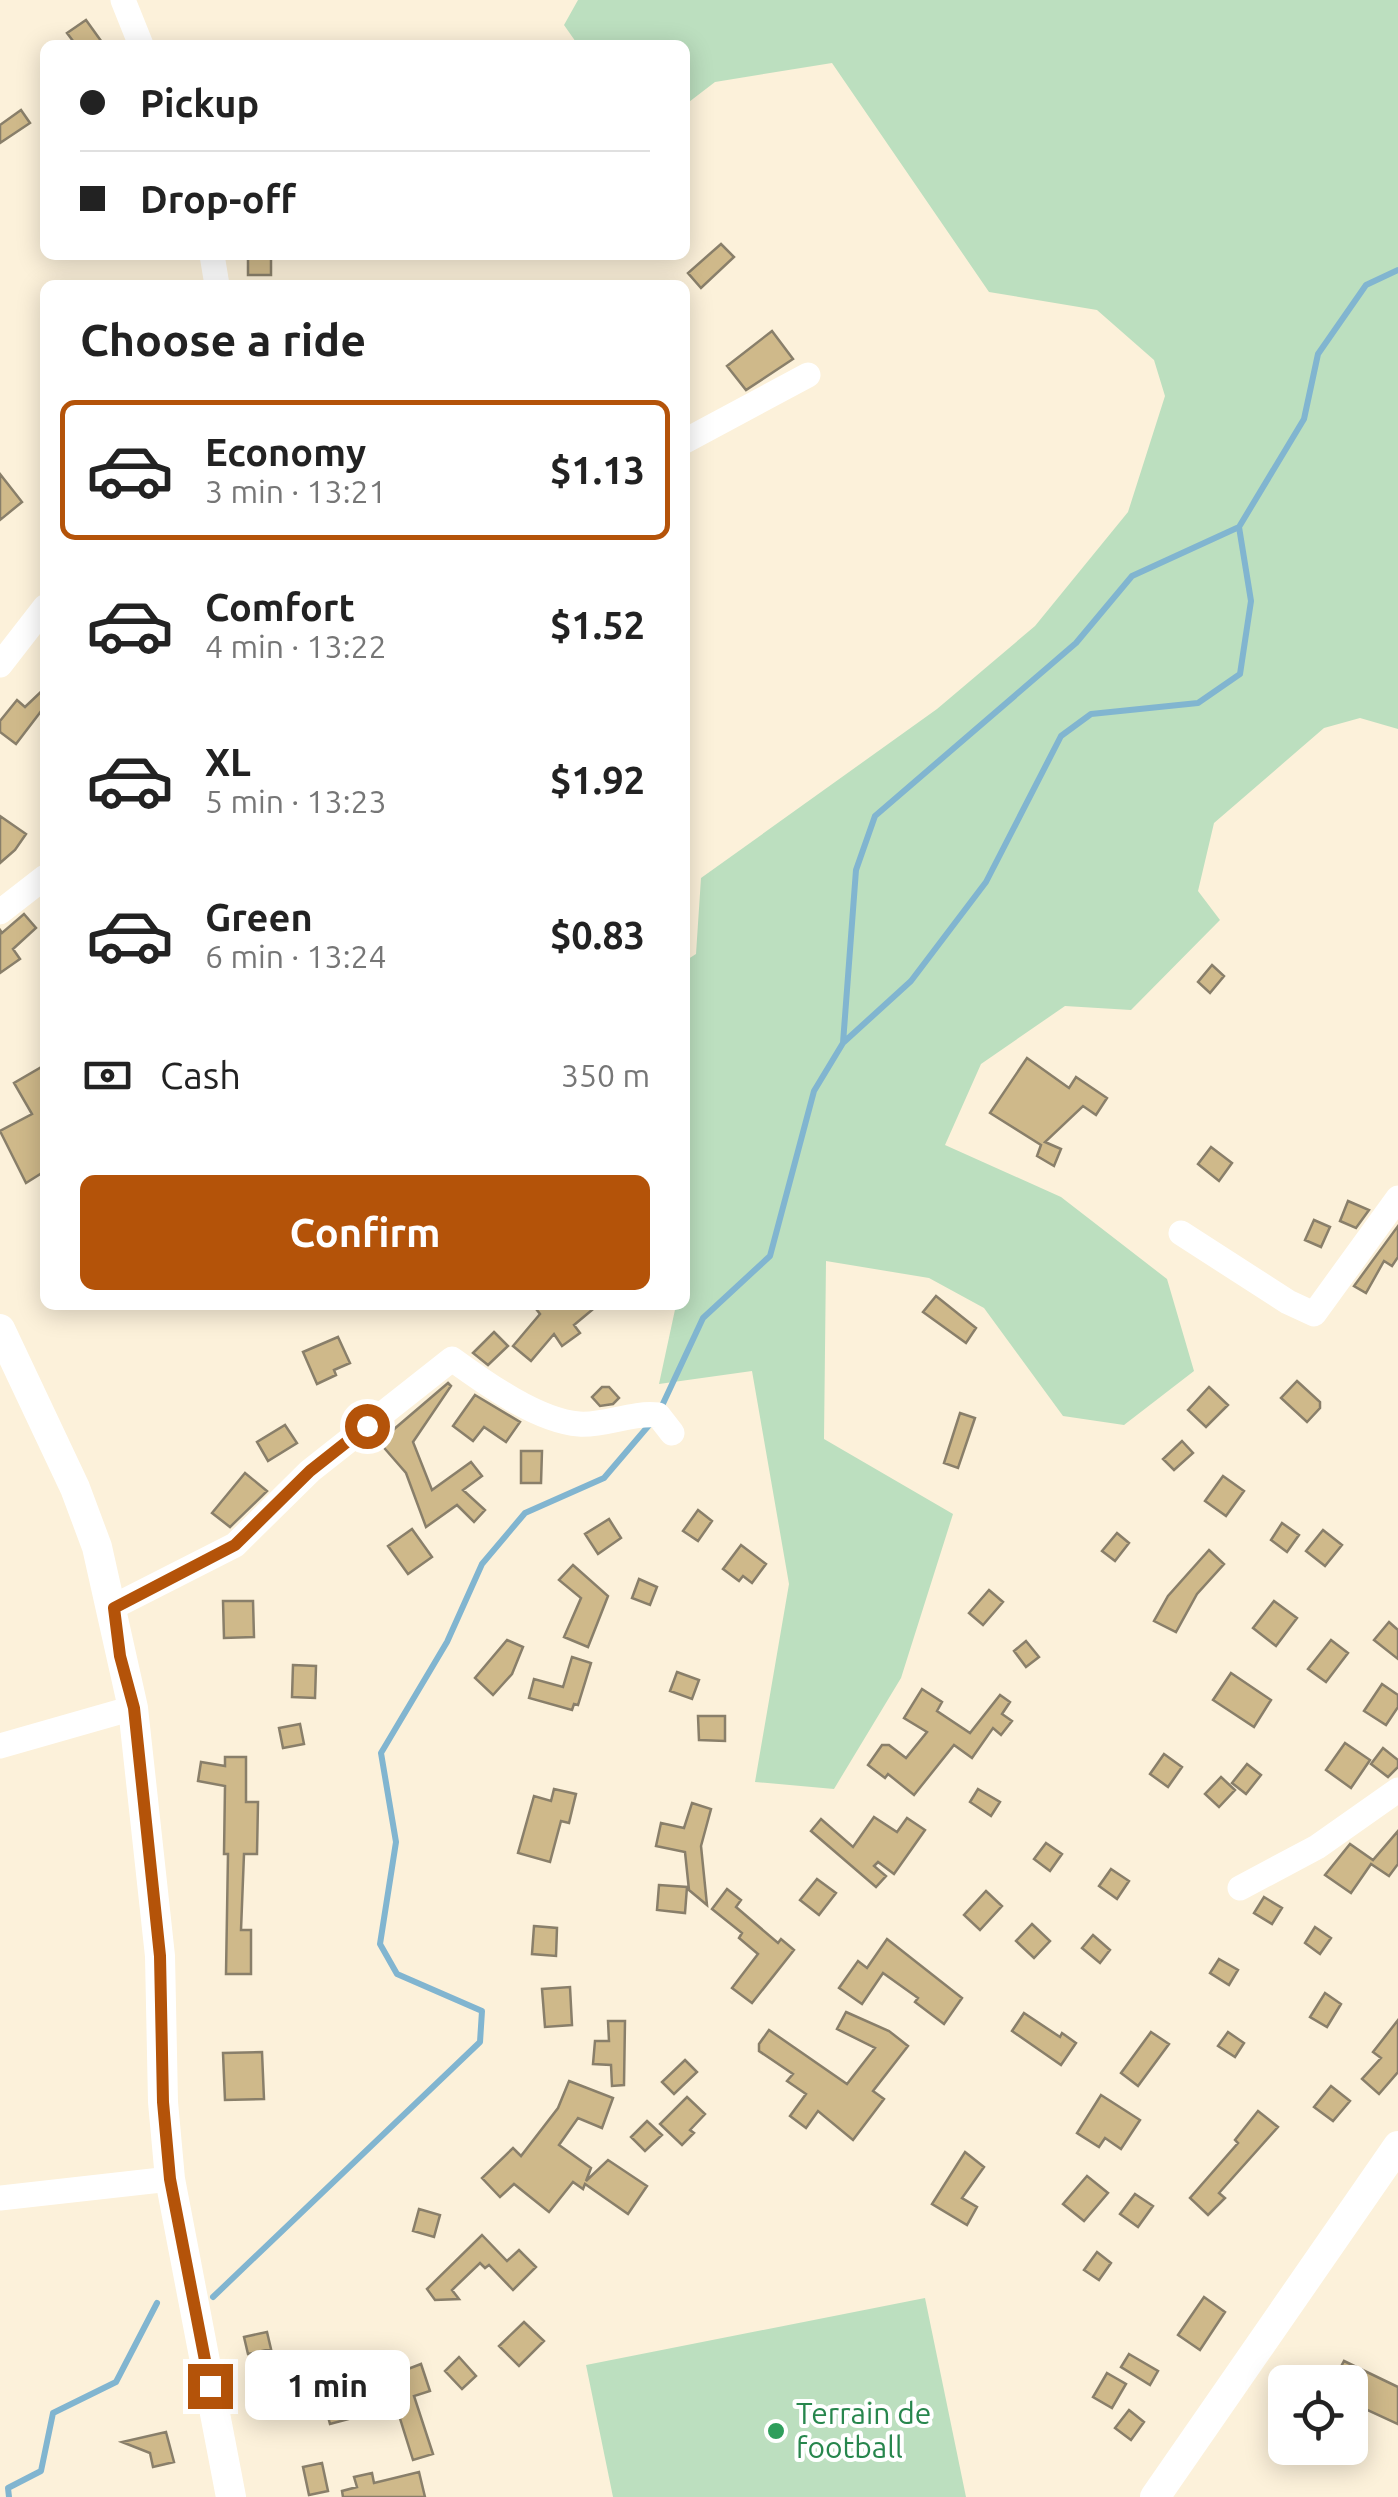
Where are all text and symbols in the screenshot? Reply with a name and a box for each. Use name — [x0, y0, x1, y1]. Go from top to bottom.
text: Pickup — [140, 82, 259, 124]
text: Drop-off — [140, 178, 296, 220]
text: Choose a ride — [80, 314, 366, 365]
icon: car — [85, 425, 175, 515]
text: Economy — [205, 431, 366, 473]
text: $1.13 — [550, 449, 645, 491]
text: 3 min · 13:21 — [205, 473, 387, 509]
icon: car — [85, 580, 175, 670]
text: Comfort — [205, 586, 355, 628]
text: $1.52 — [550, 604, 645, 646]
text: 4 min · 13:22 — [205, 628, 387, 664]
icon: car — [85, 735, 175, 825]
text: XL — [205, 741, 251, 783]
text: $1.92 — [550, 759, 645, 801]
text: 5 min · 13:23 — [205, 783, 387, 819]
icon: car — [85, 890, 175, 980]
text: Green — [205, 896, 313, 938]
text: $0.83 — [550, 914, 645, 956]
text: 6 min · 13:24 — [205, 938, 387, 974]
icon: cash — [80, 1048, 135, 1103]
text: Cash — [160, 1054, 241, 1096]
text: 350 m — [561, 1057, 650, 1093]
button: Confirm — [80, 1175, 650, 1290]
route start — [345, 1404, 390, 1449]
callout: 1 min — [245, 2351, 410, 2421]
route end — [188, 2364, 233, 2409]
map controls — [1268, 2365, 1368, 2465]
button: locate — [1268, 2365, 1368, 2465]
text: 1 min — [287, 2367, 368, 2403]
place label: Terrain de football — [796, 2396, 931, 2464]
marker: Terrain de football — [765, 2420, 787, 2442]

